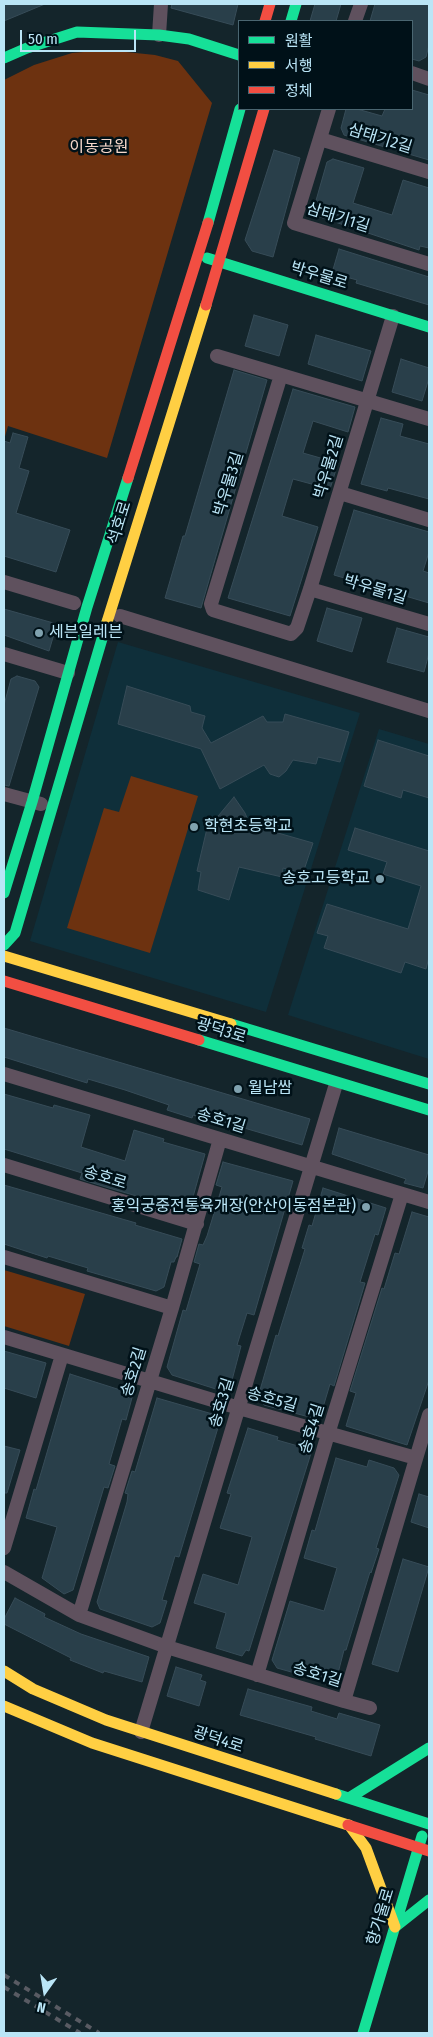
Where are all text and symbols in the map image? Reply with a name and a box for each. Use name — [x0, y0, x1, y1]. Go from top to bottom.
scale bar — [22, 20, 139, 52]
legend — [238, 20, 413, 110]
text: 50 m — [28, 30, 58, 48]
text: 원활 — [285, 32, 313, 50]
text: 서행 — [285, 57, 313, 75]
text: 정체 — [285, 82, 313, 100]
street label: 삼태기2길 — [346, 120, 414, 158]
park label: 이동공원 — [70, 138, 128, 158]
street label: 삼태기1길 — [304, 199, 372, 237]
street label: 박우물로 — [288, 258, 350, 294]
street label: 박우물2길 — [310, 433, 348, 501]
street label: 박우물3길 — [210, 450, 248, 518]
street label: 석호로 — [104, 499, 136, 547]
street label: 박우물1길 — [341, 571, 409, 609]
place label: 세븐일레븐 — [49, 623, 123, 643]
marker: 세븐일레븐 — [33, 627, 45, 639]
place label: 학현초등학교 — [204, 817, 292, 837]
marker: 학현초등학교 — [188, 821, 200, 833]
place label: 송호고등학교 — [282, 869, 370, 889]
marker: 송호고등학교 — [374, 873, 386, 885]
street label: 광덕3로 — [194, 1014, 248, 1048]
place label: 월남쌈 — [248, 1079, 292, 1099]
marker: 월남쌈 — [232, 1083, 244, 1095]
street label: 송호1길 — [194, 1104, 248, 1138]
street label: 송호로 — [81, 1162, 129, 1194]
place label: 홍익궁중전통육개장(안산이동점본관) — [111, 1197, 356, 1217]
marker: 홍익궁중전통육개장(안산이동점본관) — [360, 1201, 372, 1213]
street label: 송호2길 — [117, 1345, 151, 1399]
street label: 송호3길 — [205, 1376, 239, 1430]
street label: 송호5길 — [245, 1384, 299, 1416]
street label: 송호4길 — [295, 1401, 329, 1457]
street label: 송호1길 — [290, 1658, 344, 1692]
street label: 광덕4로 — [190, 1723, 246, 1757]
street label: 항가울로 — [363, 1886, 399, 1948]
north arrow — [20, 1967, 70, 2017]
text: N — [36, 1998, 48, 2016]

